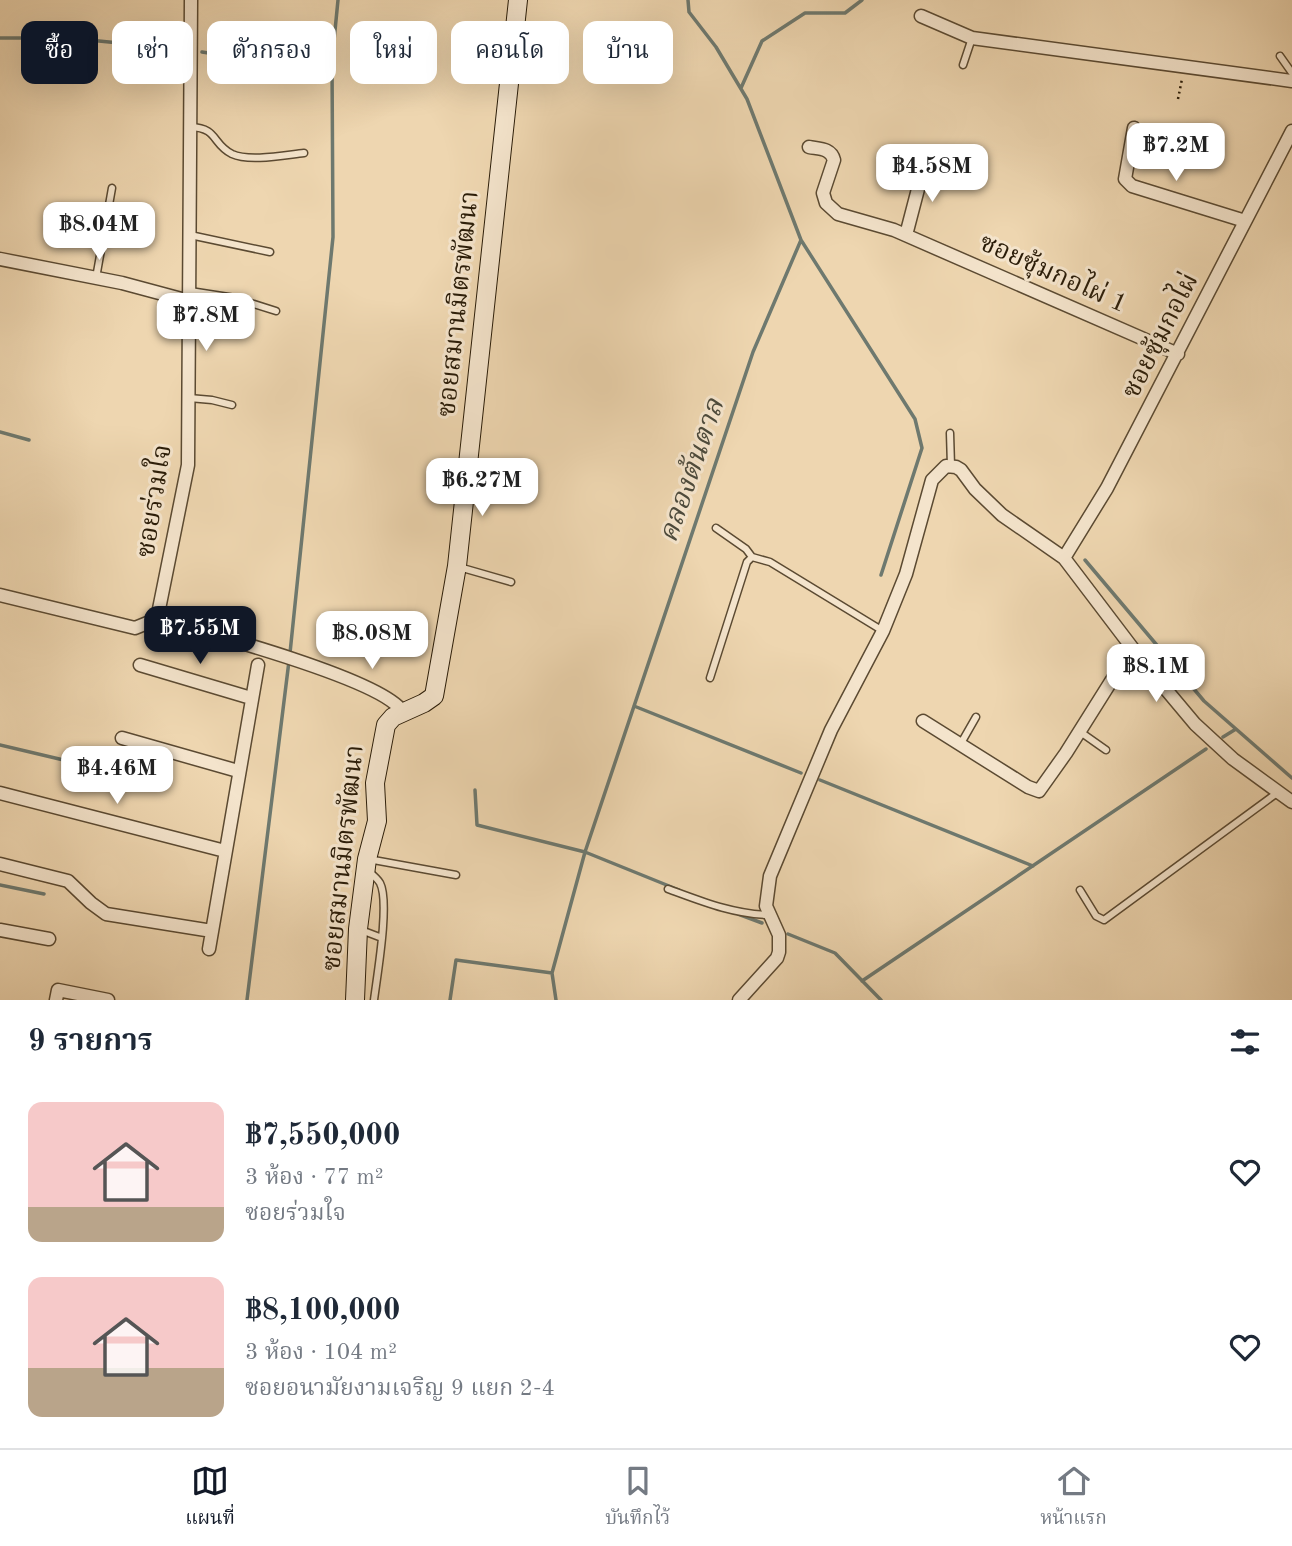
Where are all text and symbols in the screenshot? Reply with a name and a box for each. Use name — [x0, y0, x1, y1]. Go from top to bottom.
chip: ซื้อ — [21, 21, 98, 84]
chip: เช่า — [112, 21, 193, 84]
chip: ตัวกรอง — [207, 21, 336, 84]
chip: ใหม่ — [350, 21, 437, 84]
chip: คอนโด — [451, 21, 569, 84]
chip: บ้าน — [583, 21, 673, 84]
pin: ฿7.2M — [1127, 124, 1225, 183]
text: ฿7.2M — [1143, 134, 1209, 157]
pin: ฿4.58M — [875, 144, 989, 204]
text: ฿4.58M — [892, 155, 972, 178]
street label: ซอยสมานมิตรพัฒนา — [432, 189, 484, 418]
pin: ฿8.04M — [42, 202, 156, 262]
text: ฿8.04M — [59, 213, 139, 236]
street label: ซอยซุ้มกอไผ่ 1 — [974, 223, 1134, 321]
street label: ซอยซุ้มกอไผ่ — [1112, 266, 1206, 404]
pin: ฿7.8M — [157, 294, 255, 353]
text: ฿7.8M — [173, 304, 239, 327]
water label: คลองต้นตาล — [652, 393, 731, 546]
street label: ซอยร่วมใจ — [126, 442, 177, 559]
pin: ฿6.27M — [425, 458, 539, 518]
text: ฿6.27M — [442, 469, 522, 492]
pin: ฿7.55M — [143, 606, 257, 666]
pin: ฿8.08M — [315, 612, 429, 671]
text: ฿7.55M — [160, 617, 240, 640]
text: ฿8.08M — [332, 622, 412, 645]
pin: ฿8.1M — [1107, 644, 1205, 704]
text: ฿8.1M — [1123, 655, 1189, 678]
street label: ซอยสมานมิตรพัฒนา — [317, 743, 369, 972]
pin: ฿4.46M — [60, 746, 174, 806]
text: ฿4.46M — [77, 757, 157, 780]
icon: filters — [1226, 1023, 1264, 1061]
text: 9 รายการ — [28, 1027, 153, 1057]
text: ฿7,550,000 — [245, 1121, 400, 1151]
icon: home — [84, 1130, 168, 1214]
icon: heart — [1226, 1153, 1264, 1191]
text: 3 ห้อง · 77 m² — [245, 1166, 384, 1189]
text: ซอยร่วมใจ — [245, 1202, 346, 1225]
text: ฿8,100,000 — [245, 1296, 400, 1326]
icon: home — [84, 1305, 168, 1389]
icon: heart — [1226, 1328, 1264, 1366]
text: 3 ห้อง · 104 m² — [245, 1341, 397, 1364]
text: ซอยอนามัยงามเจริญ 9 แยก 2-4 — [245, 1377, 555, 1400]
tab: แผนที่ — [185, 1462, 235, 1534]
tab: บันทึกไว้ — [605, 1462, 670, 1534]
tab: หน้าแรก — [1040, 1462, 1107, 1534]

